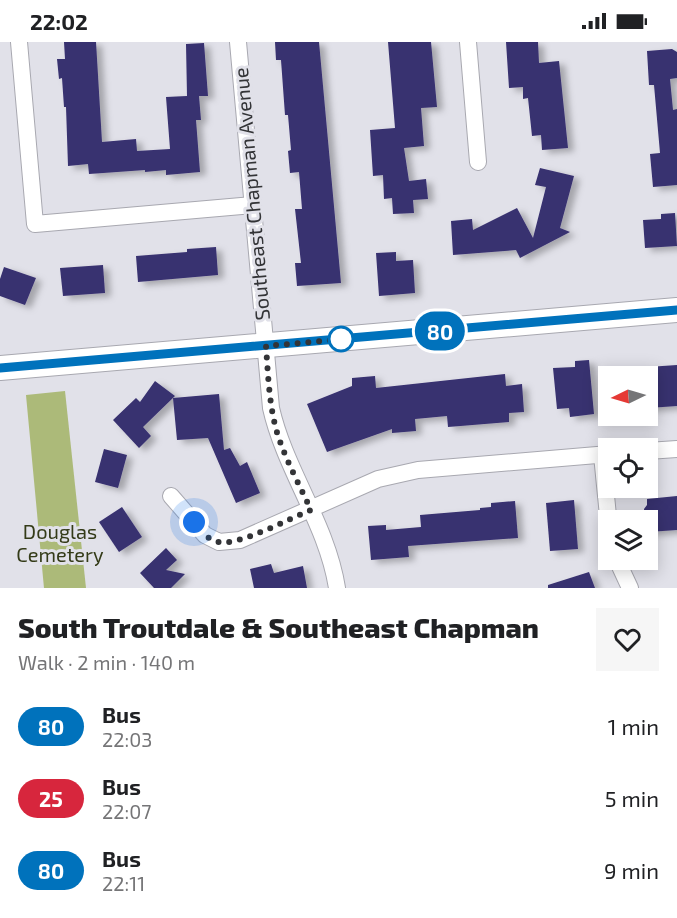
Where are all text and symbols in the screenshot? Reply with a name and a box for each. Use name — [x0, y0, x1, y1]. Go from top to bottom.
text: 22:02 — [30, 8, 88, 34]
street label: Southeast Chapman Avenue — [228, 67, 274, 322]
line badge: 80 — [413, 312, 467, 350]
text: 80 — [427, 319, 453, 344]
unlabelled marker — [328, 326, 354, 352]
north arrow — [598, 366, 658, 426]
map controls — [598, 366, 658, 570]
button: locate — [598, 438, 658, 498]
your location — [179, 507, 209, 537]
button: layers — [598, 510, 658, 570]
park label: Douglas Cemetery — [16, 519, 104, 566]
button: heart — [596, 608, 659, 671]
text: South Troutdale & Southeast Chapman — [18, 610, 539, 644]
text: Walk · 2 min · 140 m — [18, 650, 195, 674]
text: Bus — [102, 701, 141, 727]
text: 1 min — [608, 713, 659, 739]
text: 80 — [38, 714, 64, 739]
text: 22:03 — [102, 727, 152, 751]
text: Bus — [102, 773, 141, 799]
text: 5 min — [605, 785, 659, 811]
text: 25 — [39, 786, 63, 811]
text: 22:07 — [102, 799, 152, 823]
text: Bus — [102, 845, 141, 871]
text: 9 min — [604, 857, 659, 883]
text: 80 — [38, 858, 64, 883]
text: 22:11 — [102, 871, 145, 895]

